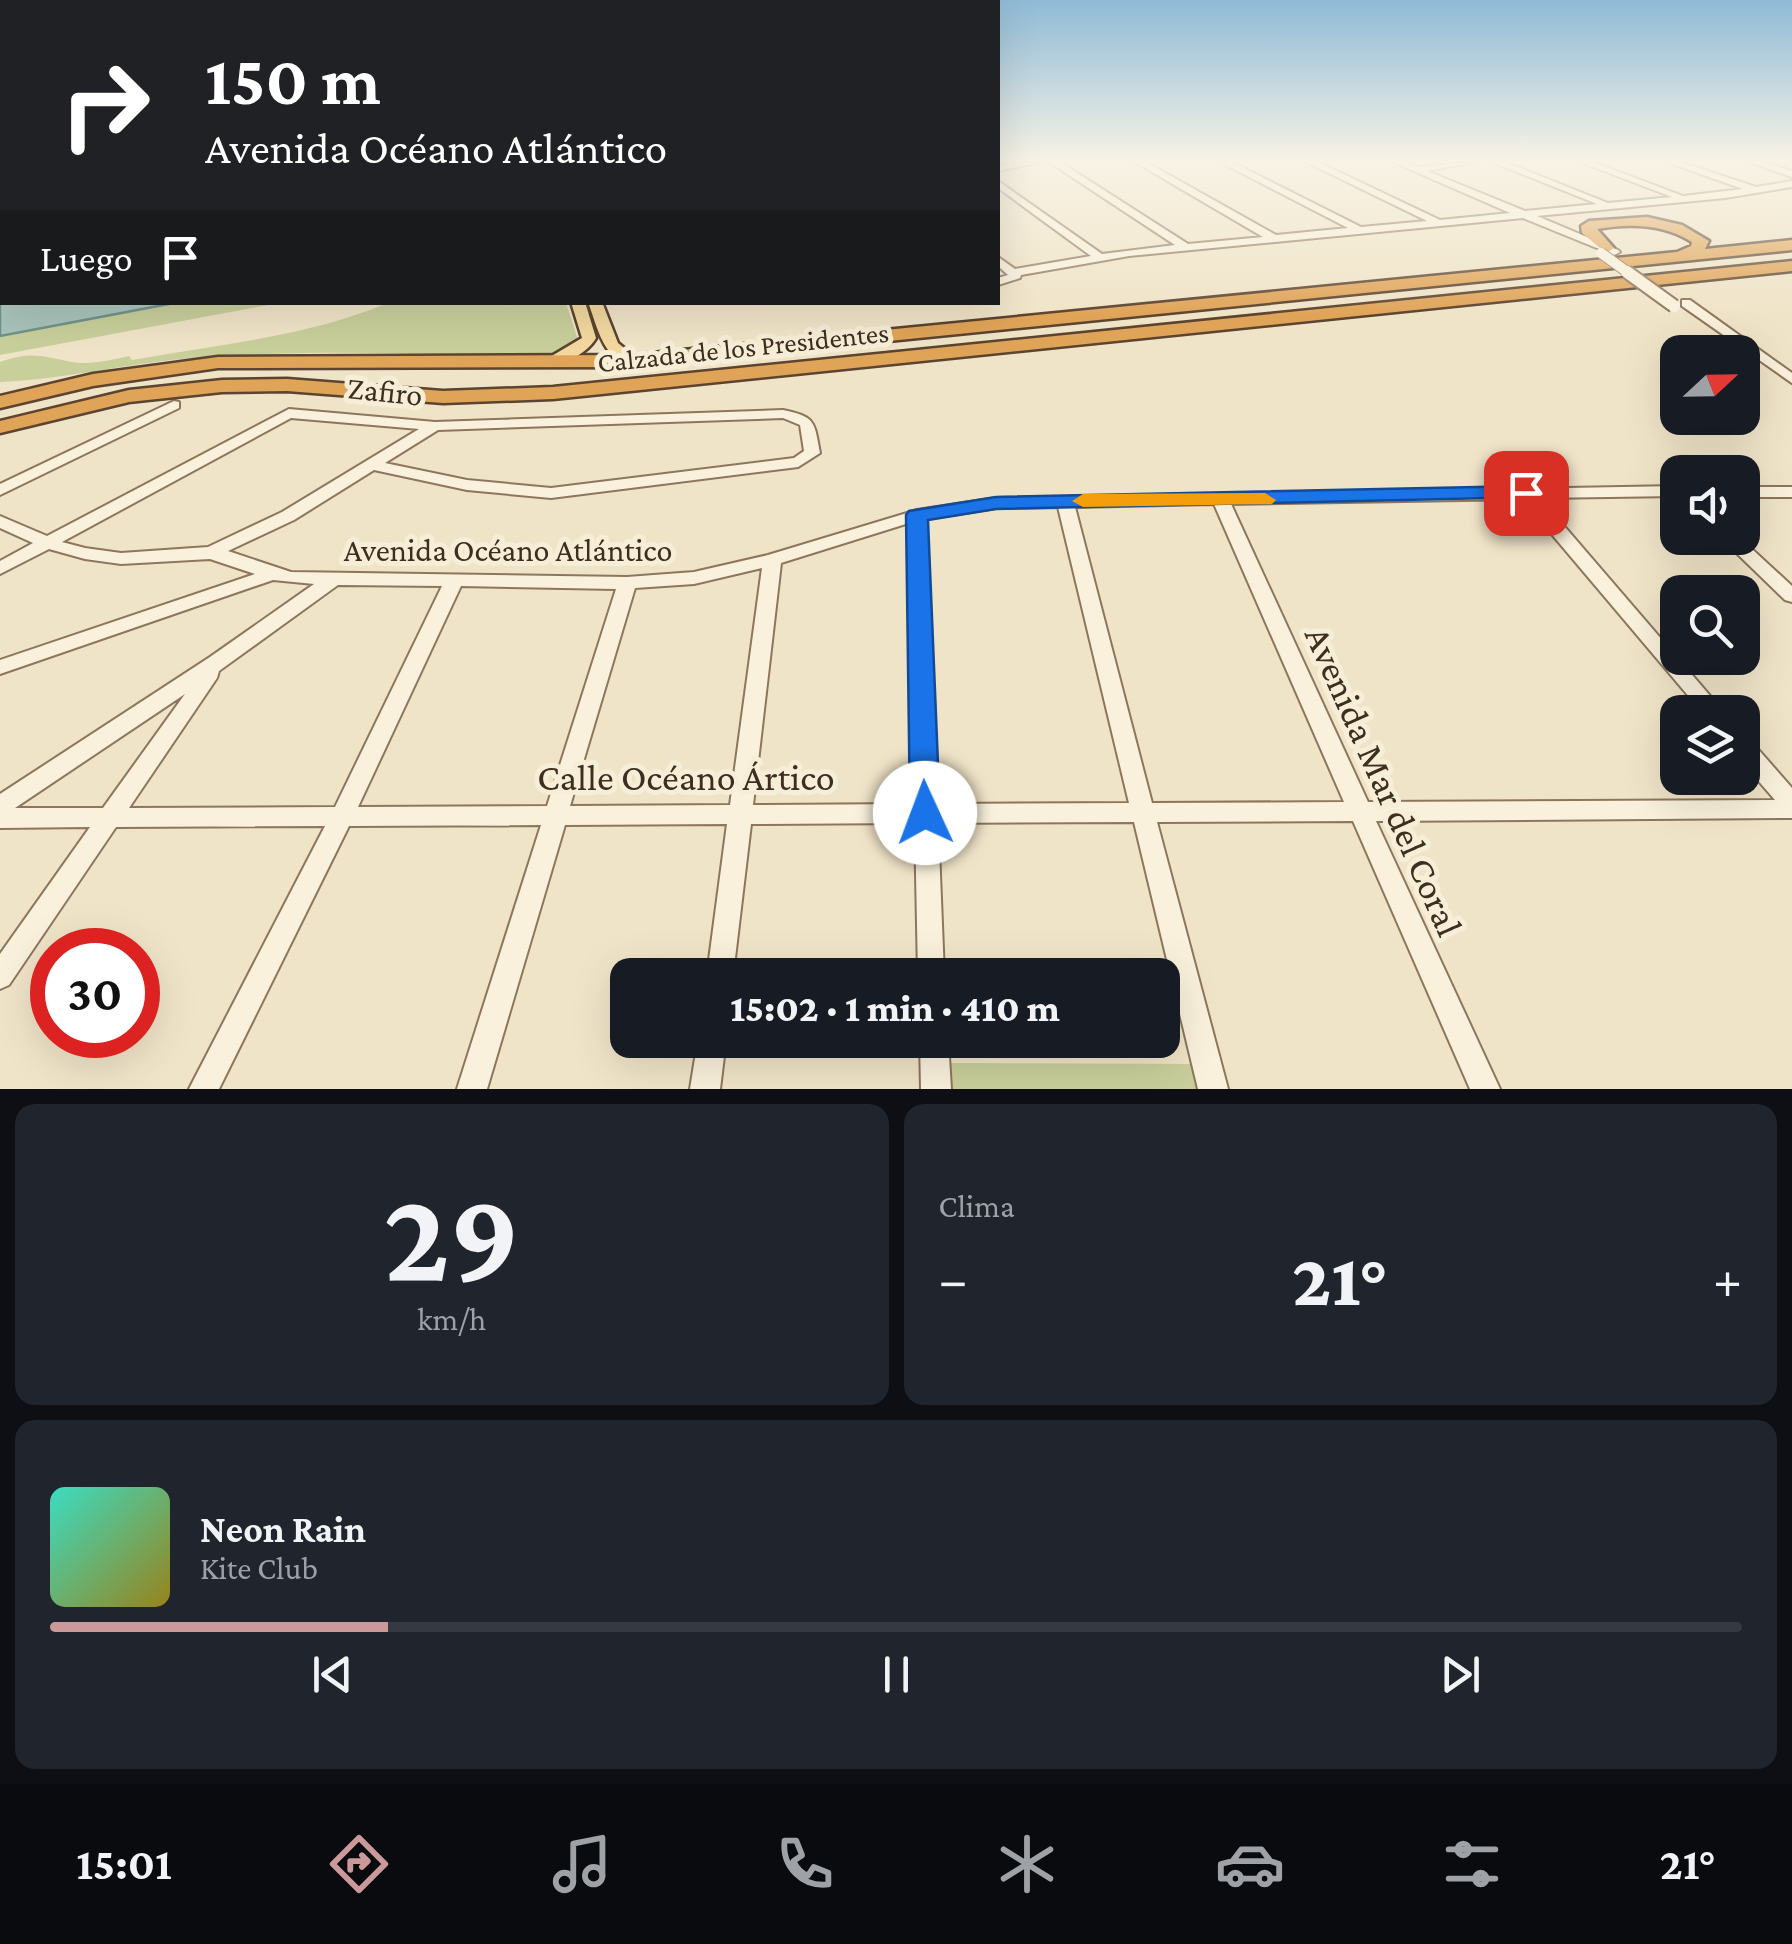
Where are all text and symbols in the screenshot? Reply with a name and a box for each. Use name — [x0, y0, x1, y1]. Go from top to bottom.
icon: right — [40, 40, 170, 170]
text: 150 m — [205, 41, 381, 119]
text: Avenida Océano Atlántico — [205, 123, 667, 173]
icon: arrive — [153, 230, 208, 285]
text: Luego — [40, 237, 133, 279]
street label: Calzada de los Presidentes — [596, 317, 890, 378]
north arrow — [1660, 335, 1760, 435]
map controls — [1660, 335, 1760, 795]
street label: Zafiro — [346, 369, 424, 413]
pin — [1484, 451, 1569, 536]
button: sound — [1660, 455, 1760, 555]
icon: arrive — [1499, 466, 1554, 521]
street label: Avenida Océano Atlántico — [344, 532, 672, 568]
button: search — [1660, 575, 1760, 675]
street label: Avenida Mar del Coral — [1297, 620, 1471, 942]
button: layers — [1660, 695, 1760, 795]
street label: Calle Océano Ártico — [537, 756, 835, 798]
position arrow — [873, 761, 977, 865]
speed limit sign: 30 — [30, 928, 160, 1058]
text: 15:02 · 1 min · 410 m — [730, 987, 1060, 1029]
text: 29 — [383, 1163, 520, 1308]
text: Clima — [939, 1188, 1015, 1224]
text: 21° — [1292, 1238, 1389, 1321]
text: − — [939, 1249, 968, 1310]
text: + — [1713, 1249, 1742, 1310]
text: km/h — [417, 1301, 486, 1337]
text: Neon Rain — [200, 1508, 366, 1550]
text: Kite Club — [200, 1550, 318, 1586]
icon: previous — [305, 1647, 360, 1702]
icon: pause — [869, 1647, 924, 1702]
icon: next — [1433, 1647, 1488, 1702]
icon: directions — [324, 1829, 394, 1899]
icon: music — [547, 1829, 617, 1899]
icon: phone — [770, 1829, 840, 1899]
icon: climate — [992, 1829, 1062, 1899]
icon: car — [1215, 1829, 1285, 1899]
icon: filters — [1437, 1829, 1507, 1899]
text: 15:01 — [76, 1839, 172, 1889]
text: 21° — [1660, 1839, 1716, 1889]

